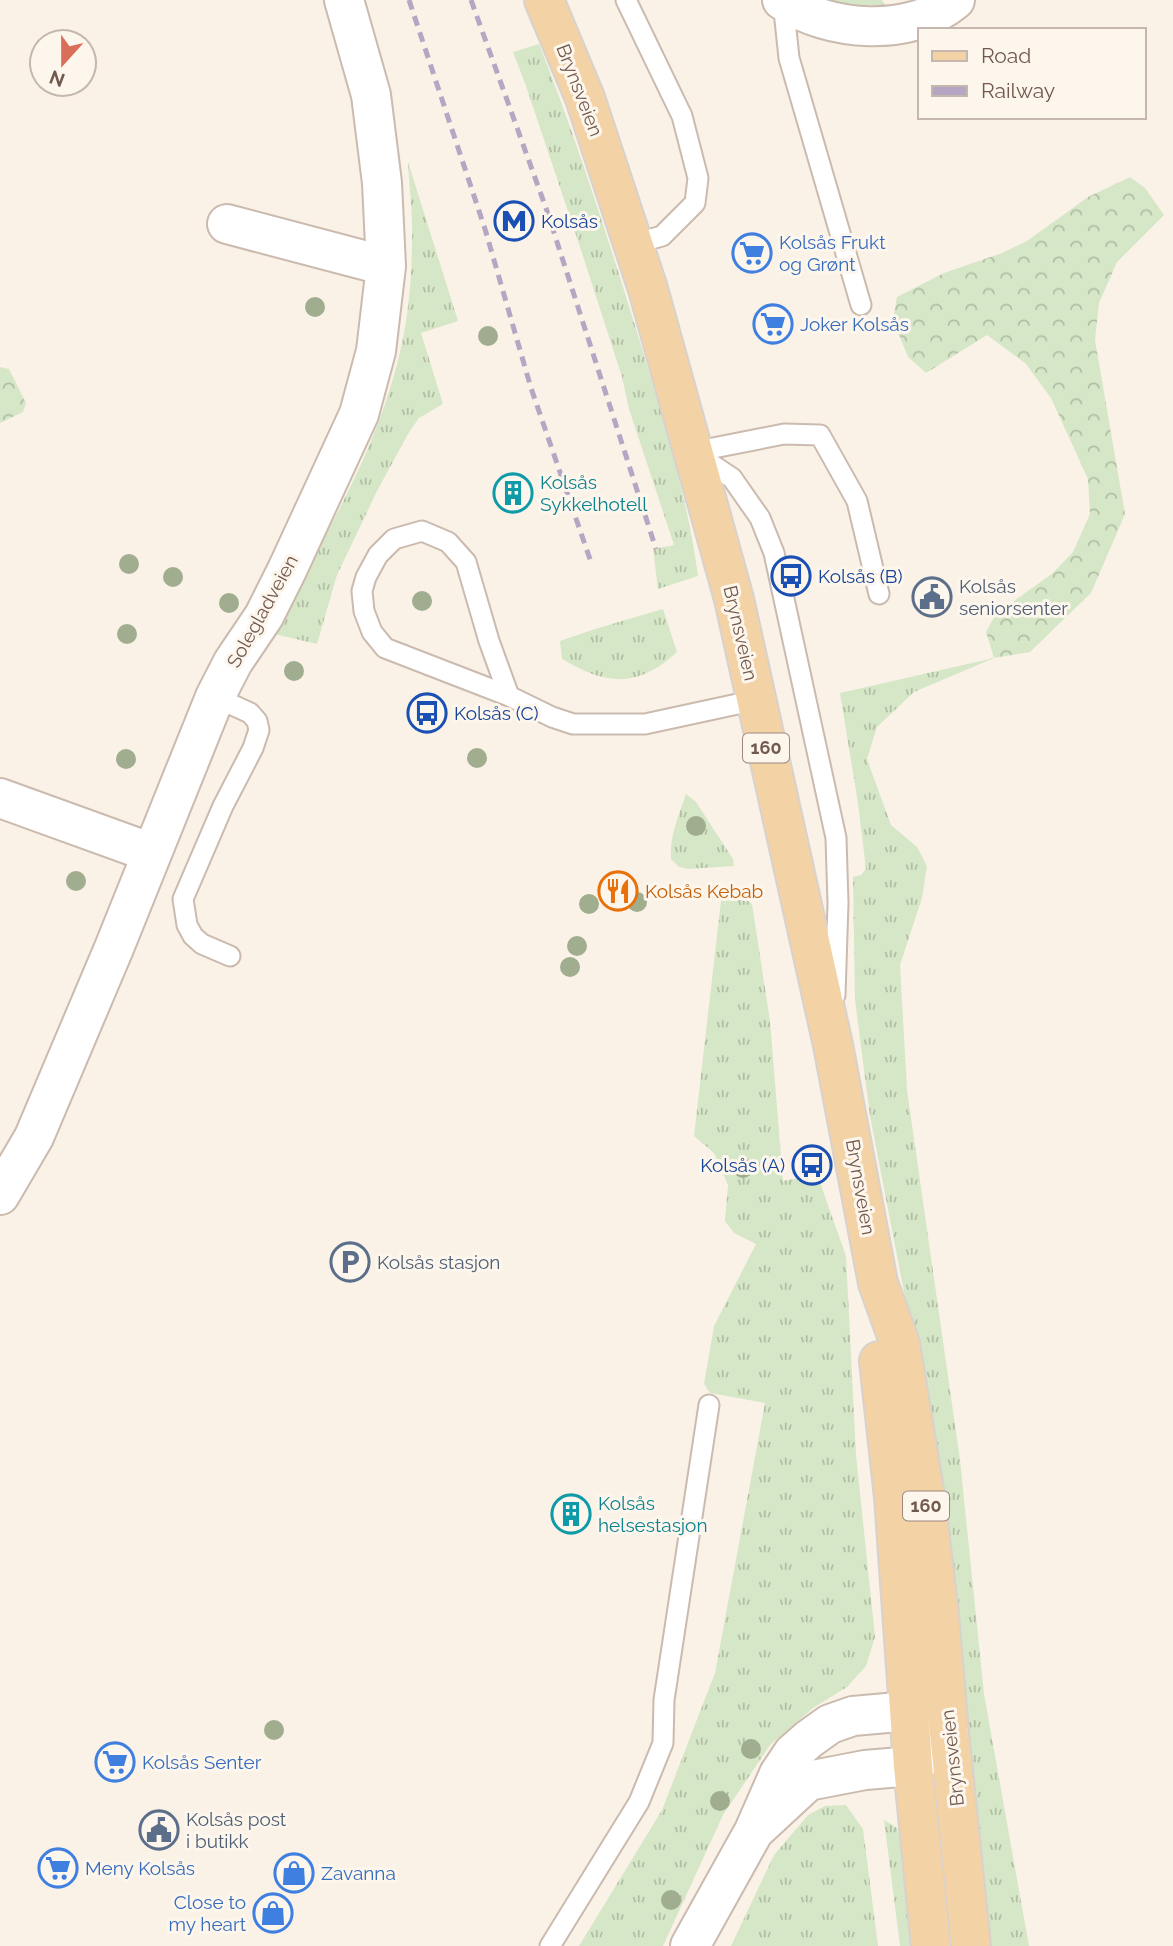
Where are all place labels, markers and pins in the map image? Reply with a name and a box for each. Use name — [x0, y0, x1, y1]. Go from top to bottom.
metro station icon: Kolsås — [493, 200, 535, 242]
place label: Kolsås — [541, 210, 598, 232]
place label: Kolsås Frukt og Grønt — [779, 231, 886, 275]
supermarket icon: Kolsås Frukt og Grønt — [731, 232, 773, 274]
supermarket icon: Joker Kolsås — [752, 303, 794, 345]
place label: Joker Kolsås — [800, 313, 909, 335]
place label: Kolsås Sykkelhotell — [540, 471, 648, 515]
building icon: Kolsås Sykkelhotell — [492, 472, 534, 514]
bus stop icon: Kolsås (B) — [770, 555, 812, 597]
place label: Kolsås (B) — [818, 565, 903, 587]
place label: Kolsås seniorsenter — [959, 575, 1068, 619]
public building icon: Kolsås seniorsenter — [911, 576, 953, 618]
bus stop icon: Kolsås (C) — [406, 692, 448, 734]
place label: Kolsås (C) — [454, 702, 539, 724]
restaurant icon: Kolsås Kebab — [597, 870, 639, 912]
place label: Kolsås Kebab — [645, 880, 763, 902]
bus stop icon: Kolsås (A) — [791, 1144, 833, 1186]
place label: Kolsås (A) — [700, 1154, 785, 1176]
parking icon: Kolsås stasjon — [329, 1241, 371, 1283]
place label: Kolsås stasjon — [377, 1251, 500, 1273]
place label: Kolsås helsestasjon — [598, 1492, 707, 1536]
building icon: Kolsås helsestasjon — [550, 1493, 592, 1535]
supermarket icon: Kolsås Senter — [94, 1741, 136, 1783]
place label: Kolsås Senter — [142, 1751, 262, 1773]
place label: Kolsås post i butikk — [186, 1808, 287, 1852]
public building icon: Kolsås post i butikk — [138, 1809, 180, 1851]
supermarket icon: Meny Kolsås — [37, 1847, 79, 1889]
shop icon: Zavanna — [273, 1852, 315, 1894]
place label: Meny Kolsås — [85, 1857, 195, 1879]
place label: Zavanna — [321, 1862, 396, 1884]
place label: Close to my heart — [168, 1891, 247, 1935]
shop icon: Close to my heart — [252, 1892, 294, 1934]

